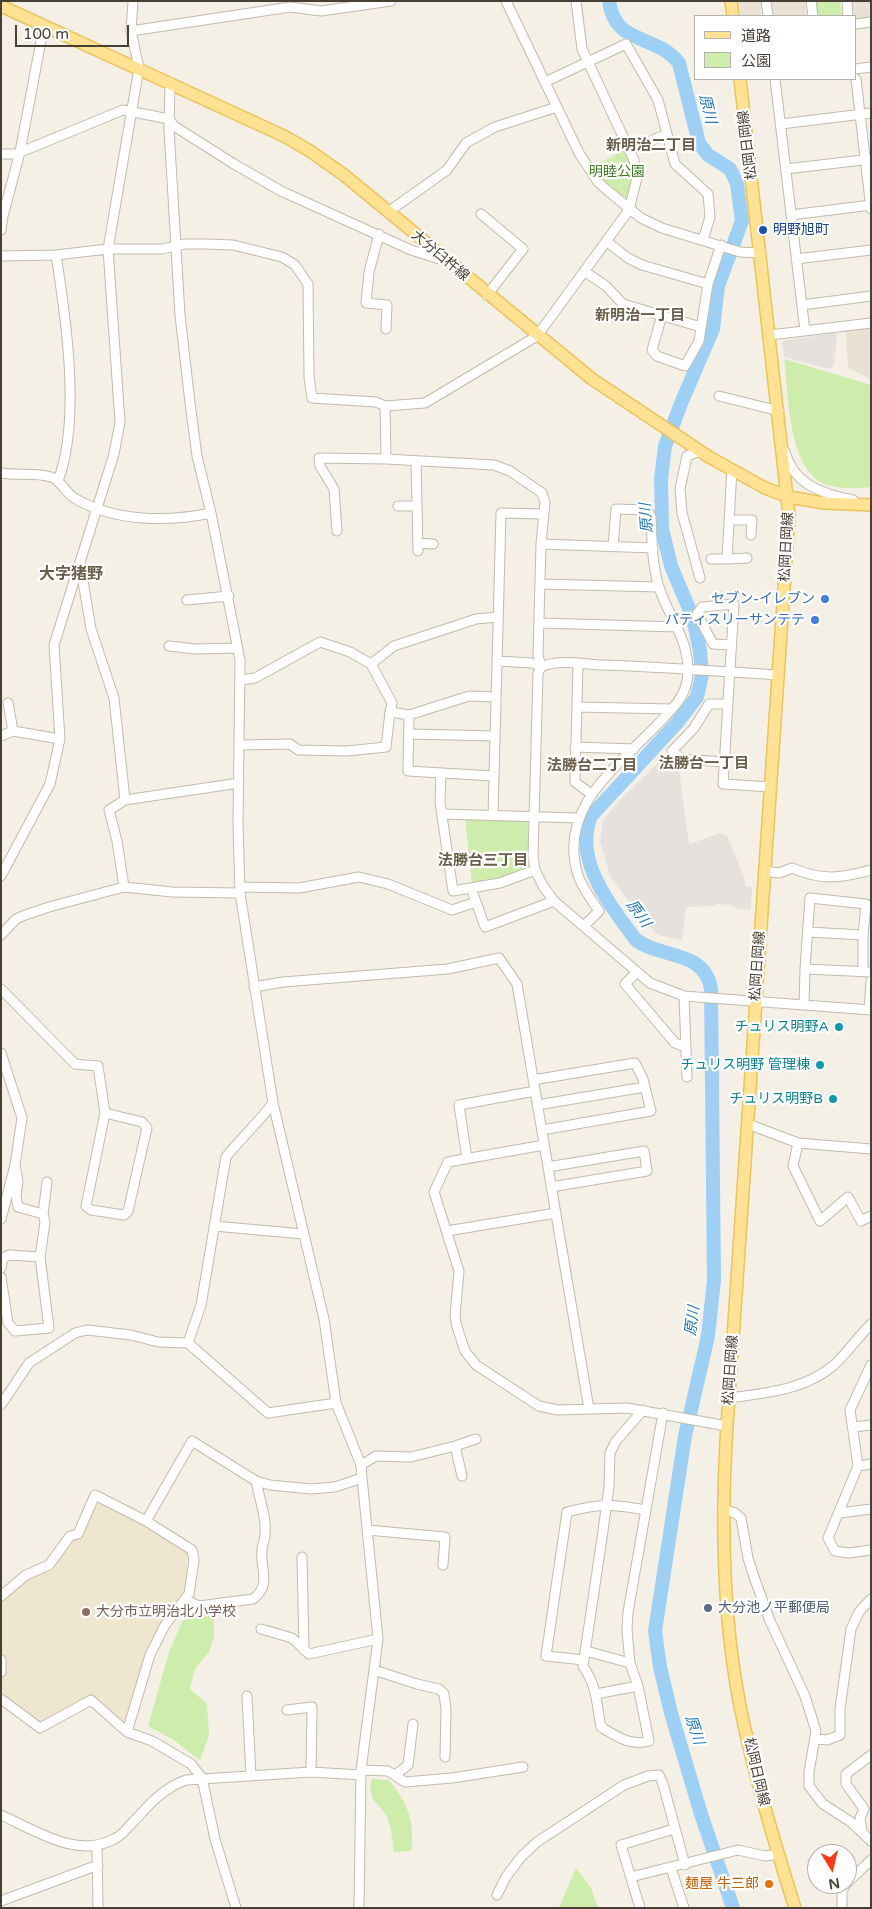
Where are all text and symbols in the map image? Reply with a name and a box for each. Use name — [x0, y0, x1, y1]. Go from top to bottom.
scale bar — [18, 15, 131, 47]
legend — [694, 15, 857, 80]
text: 100 m — [23, 25, 69, 43]
text: 道路 — [741, 27, 771, 45]
text: 公園 — [741, 52, 771, 70]
water label: 原川 — [695, 92, 719, 126]
street label: 松岡日岡線 — [735, 109, 761, 181]
district label: 新明治二丁目 — [606, 137, 696, 155]
park label: 明睦公園 — [589, 164, 645, 180]
place label: 明野旭町 — [773, 222, 829, 238]
marker: 明野旭町 — [757, 224, 769, 236]
street label: 大分臼杵線 — [408, 227, 472, 285]
district label: 新明治一丁目 — [595, 307, 685, 325]
water label: 原川 — [637, 502, 657, 534]
street label: 松岡日岡線 — [777, 512, 797, 582]
district label: 大字猪野 — [39, 565, 103, 585]
place label: セブン-イレブン — [711, 591, 815, 607]
marker: セブン-イレブン — [819, 593, 831, 605]
place label: パティスリーサンテテ — [665, 612, 805, 628]
marker: パティスリーサンテテ — [809, 614, 821, 626]
district label: 法勝台一丁目 — [659, 755, 749, 773]
district label: 法勝台二丁目 — [547, 757, 637, 775]
district label: 法勝台三丁目 — [438, 852, 528, 870]
water label: 原川 — [622, 897, 654, 931]
street label: 松岡日岡線 — [747, 930, 769, 1002]
place label: チュリス明野A — [735, 1019, 829, 1035]
marker: チュリス明野A — [833, 1021, 845, 1033]
place label: チュリス明野 管理棟 — [680, 1057, 810, 1073]
marker: チュリス明野 管理棟 — [814, 1059, 826, 1071]
place label: チュリス明野B — [729, 1091, 823, 1107]
marker: チュリス明野B — [827, 1093, 839, 1105]
water label: 原川 — [682, 1305, 704, 1337]
street label: 松岡日岡線 — [720, 1334, 742, 1406]
place label: 大分池ノ平郵便局 — [718, 1600, 830, 1616]
marker: 大分池ノ平郵便局 — [702, 1602, 714, 1614]
place label: 大分市立明治北小学校 — [96, 1604, 236, 1620]
marker: 大分市立明治北小学校 — [80, 1606, 92, 1618]
water label: 原川 — [681, 1713, 707, 1747]
street label: 松岡日岡線 — [740, 1736, 772, 1808]
north arrow — [807, 1844, 857, 1894]
text: N — [827, 1874, 841, 1893]
place label: 麺屋 牛三郎 — [685, 1876, 759, 1892]
marker: 麺屋 牛三郎 — [763, 1878, 775, 1890]

